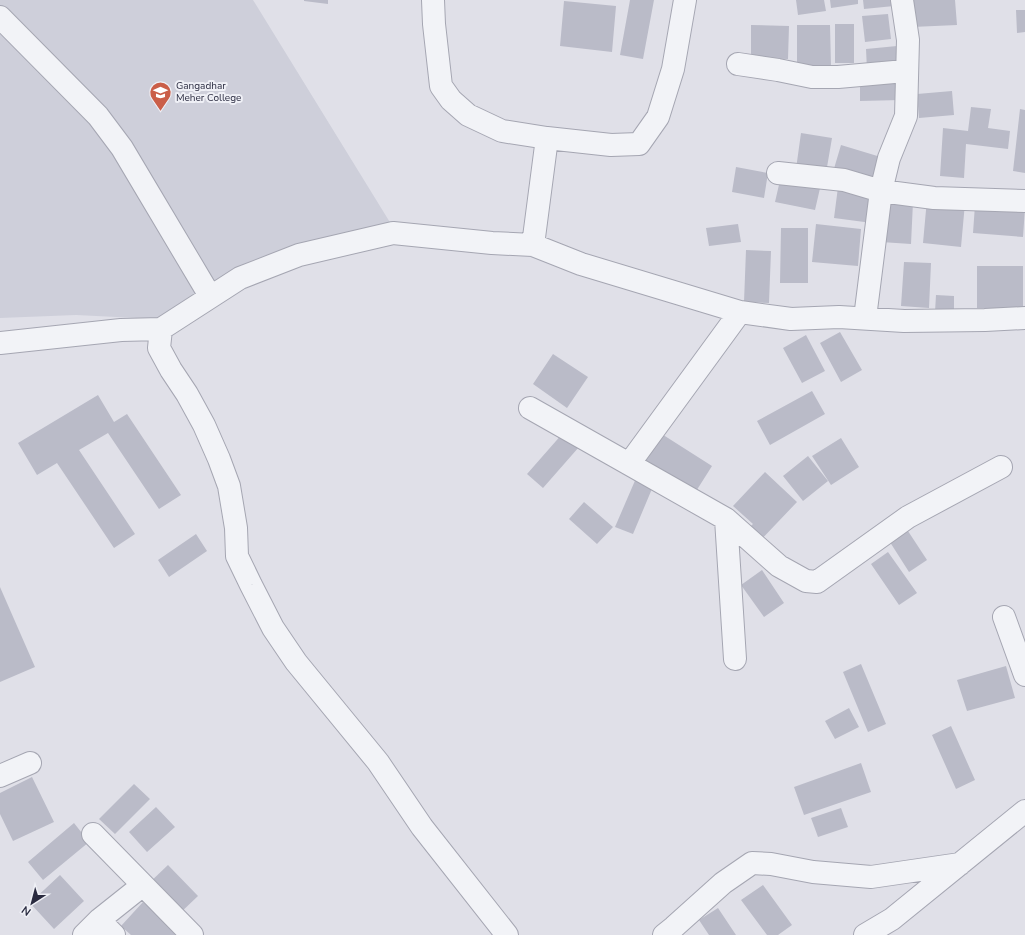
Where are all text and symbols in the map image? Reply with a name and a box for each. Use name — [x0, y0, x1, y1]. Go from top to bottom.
school or university icon: Gangadhar Meher College — [148, 79, 174, 112]
place label: Gangadhar Meher College — [176, 79, 241, 105]
north arrow — [12, 883, 52, 923]
text: N — [19, 902, 34, 919]

